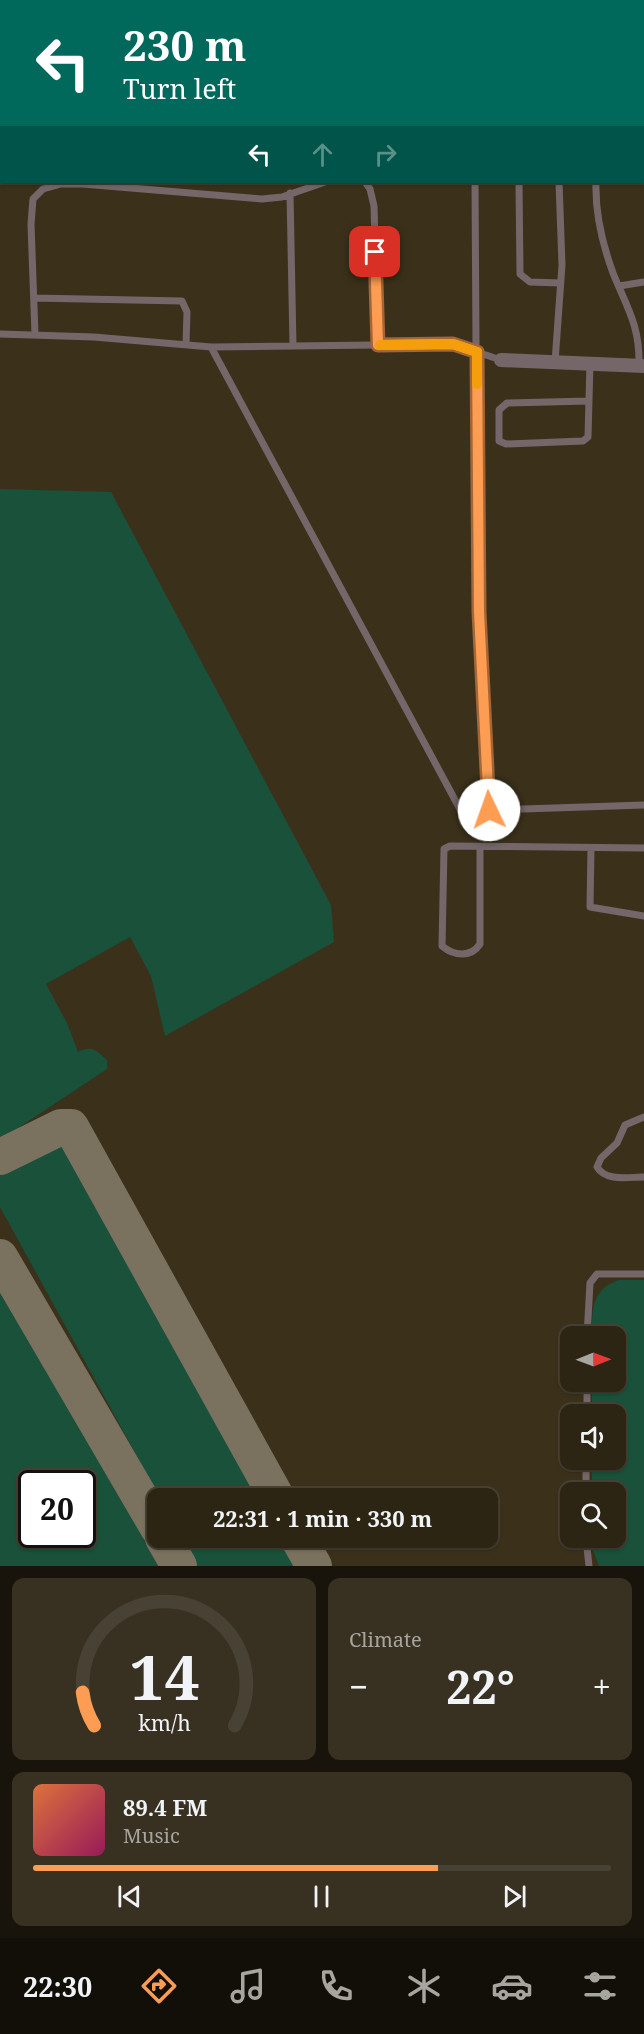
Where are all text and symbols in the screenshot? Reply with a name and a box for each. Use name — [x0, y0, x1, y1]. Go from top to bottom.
text: 230 m — [123, 16, 247, 73]
icon: left — [24, 24, 102, 102]
text: Turn left — [123, 70, 236, 107]
icon: left — [243, 138, 276, 171]
icon: ahead — [306, 138, 339, 171]
icon: right — [369, 138, 402, 171]
pin — [349, 226, 400, 277]
icon: arrive — [358, 235, 391, 268]
position arrow — [457, 778, 521, 842]
north arrow — [560, 1326, 626, 1392]
map controls — [560, 1326, 626, 1548]
button: sound — [560, 1404, 626, 1470]
speed limit sign: 20 — [18, 1470, 96, 1548]
button: search — [560, 1482, 626, 1548]
text: 22:31 · 1 min · 330 m — [213, 1503, 432, 1533]
text: Climate — [349, 1626, 422, 1653]
text: 14 — [129, 1633, 199, 1718]
text: 22° — [446, 1656, 515, 1717]
text: − — [349, 1664, 368, 1709]
text: + — [593, 1664, 611, 1709]
text: km/h — [138, 1708, 191, 1737]
text: 89.4 FM — [123, 1792, 207, 1822]
text: Music — [123, 1822, 180, 1849]
icon: previous — [113, 1880, 146, 1913]
icon: pause — [305, 1880, 338, 1913]
icon: next — [498, 1880, 531, 1913]
icon: directions — [138, 1965, 180, 2007]
icon: music — [227, 1965, 269, 2007]
icon: phone — [315, 1965, 357, 2007]
icon: climate — [403, 1965, 445, 2007]
icon: car — [491, 1965, 533, 2007]
icon: filters — [579, 1965, 621, 2007]
text: 22:30 — [23, 1968, 92, 2005]

